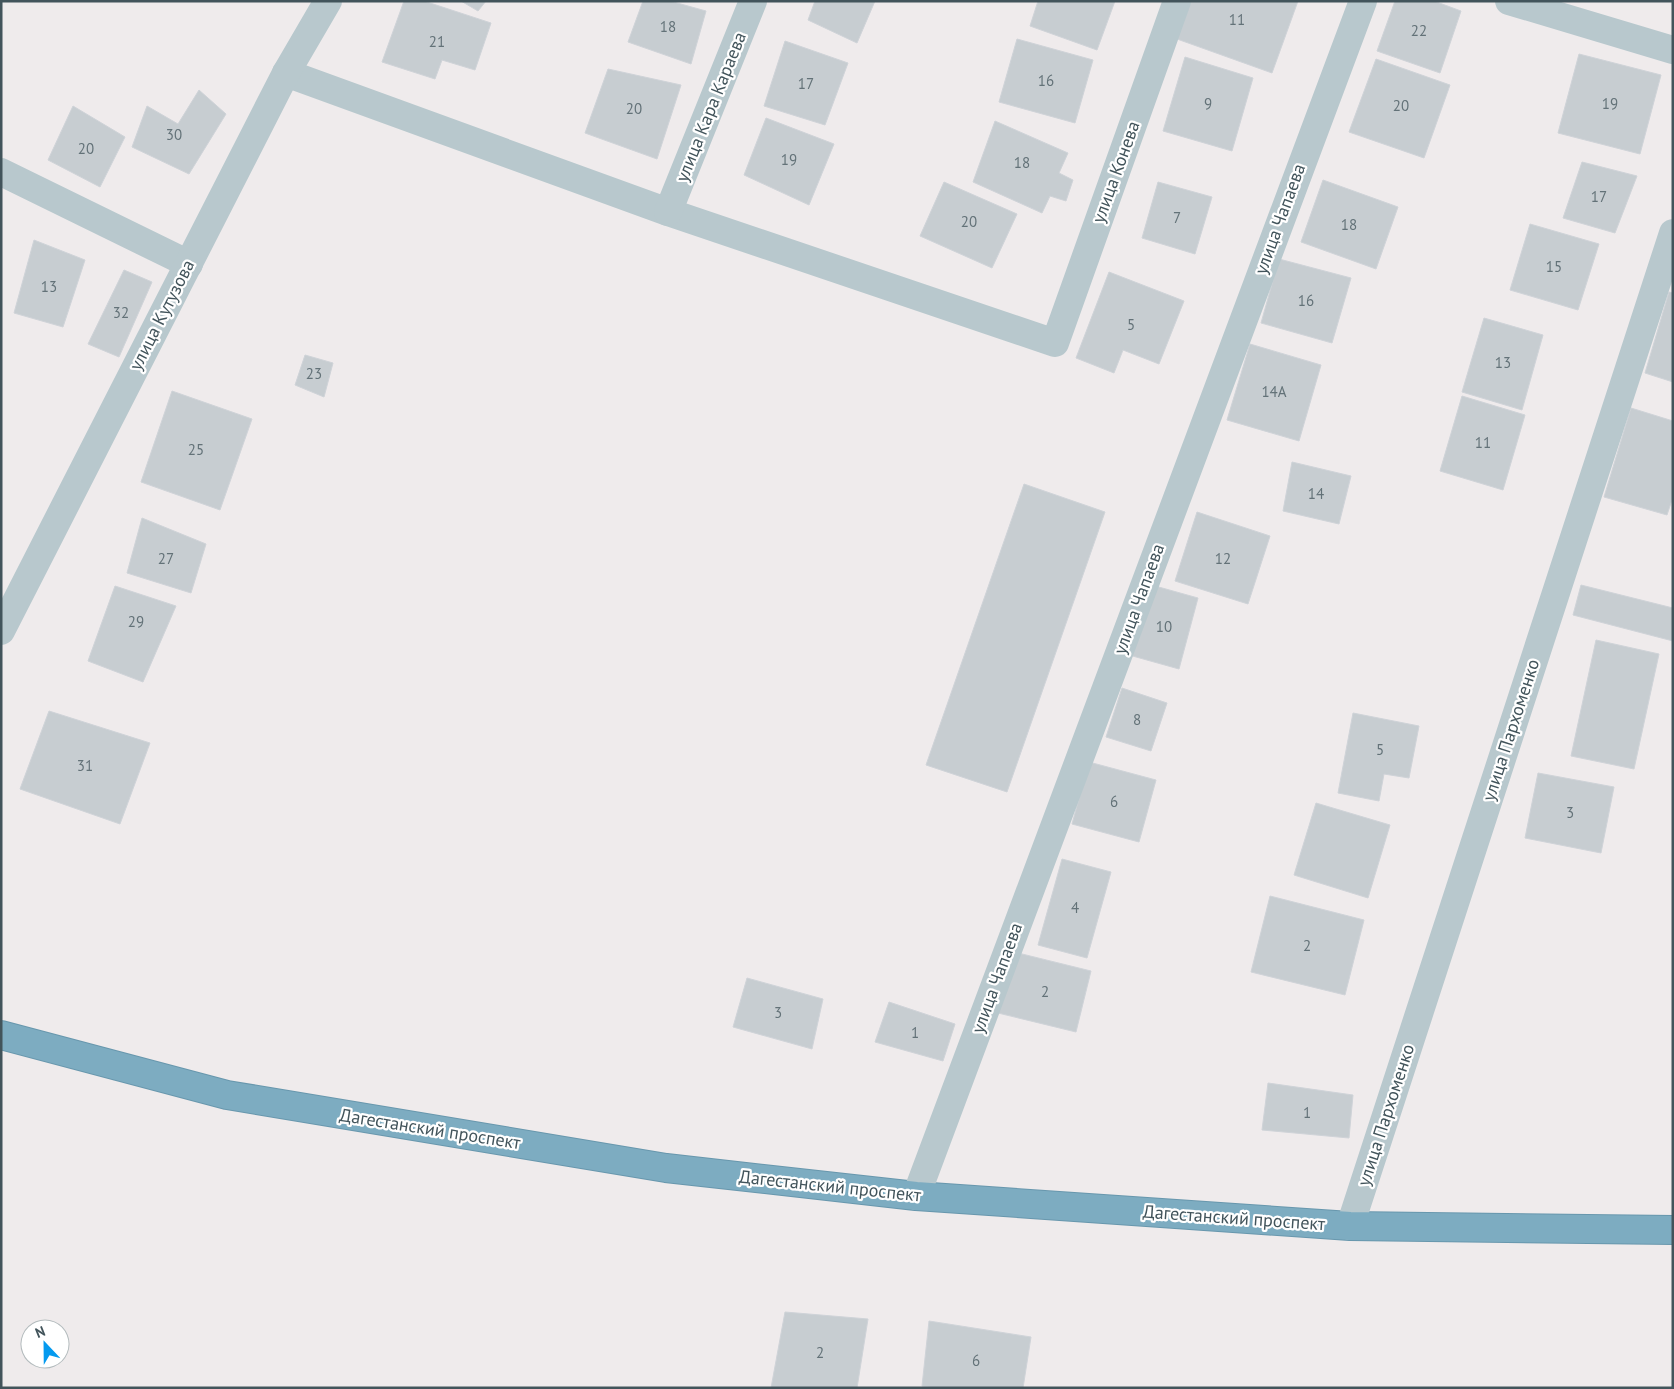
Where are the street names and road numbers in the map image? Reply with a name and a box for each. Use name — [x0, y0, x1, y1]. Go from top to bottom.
street label: улица Кара Караева — [670, 29, 751, 185]
street label: улица Конева — [1086, 118, 1145, 226]
street label: улица Чапаева — [1249, 160, 1310, 277]
street label: улица Кутузова — [124, 256, 199, 374]
street label: улица Чапаева — [1108, 540, 1169, 657]
street label: улица Пархоменко — [1477, 656, 1544, 804]
street label: улица Чапаева — [966, 919, 1027, 1036]
street label: улица Пархоменко — [1352, 1041, 1419, 1189]
street label: Дагестанский проспект — [338, 1103, 523, 1154]
street label: Дагестанский проспект — [738, 1165, 923, 1207]
street label: Дагестанский проспект — [1142, 1200, 1327, 1235]

